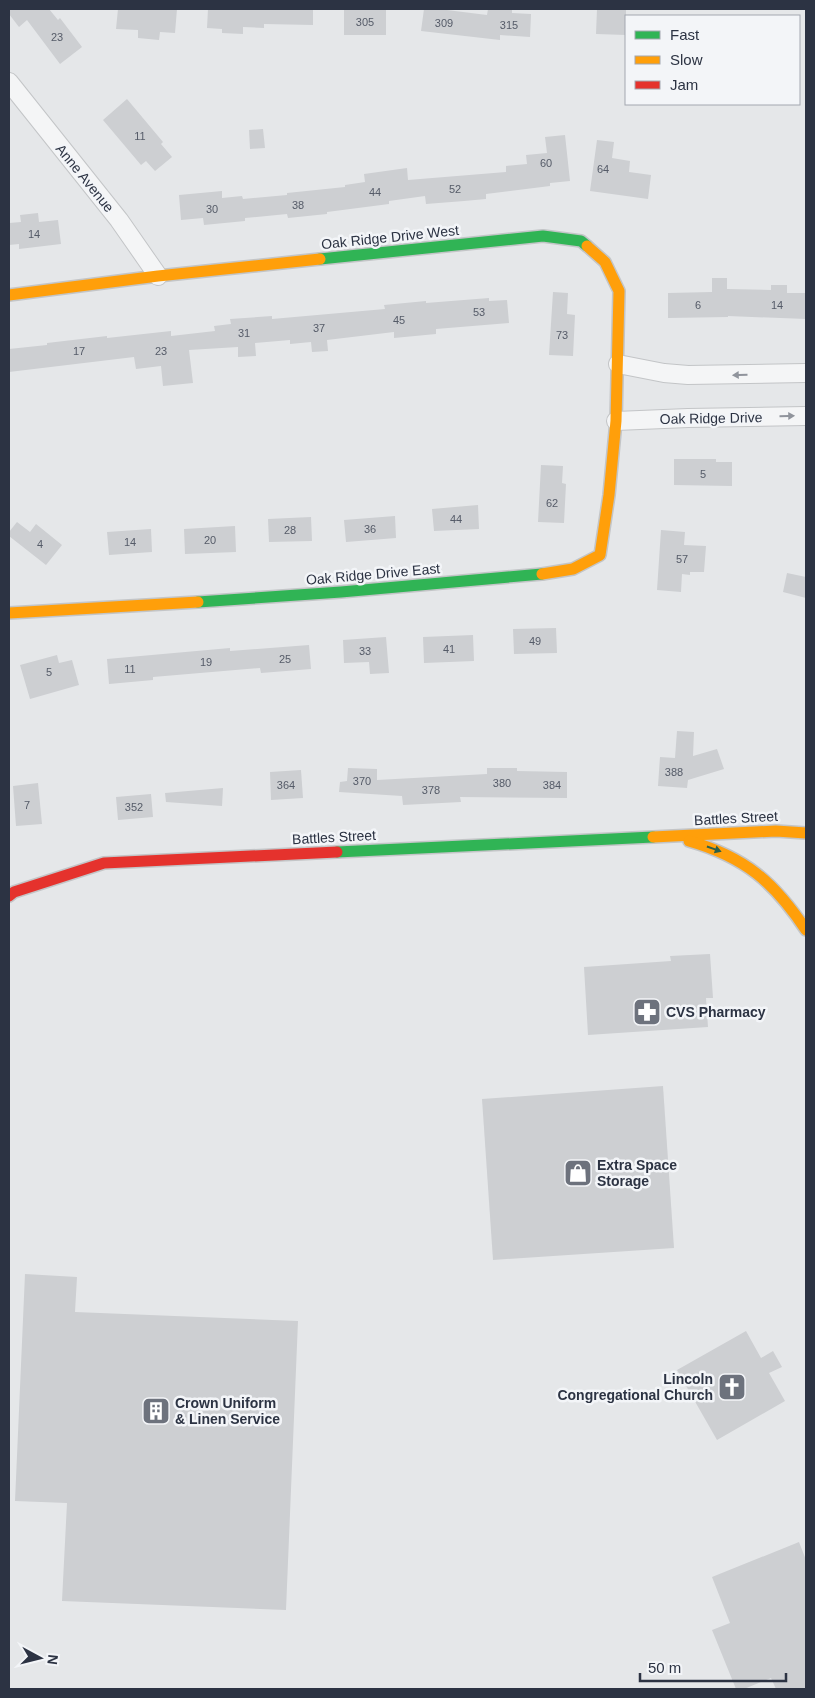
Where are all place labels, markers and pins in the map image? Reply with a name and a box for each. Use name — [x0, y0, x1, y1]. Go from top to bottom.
pharmacy icon: CVS Pharmacy — [632, 997, 662, 1027]
place label: CVS Pharmacy — [666, 1004, 766, 1020]
place label: Extra Space Storage — [597, 1157, 677, 1189]
shop icon: Extra Space Storage — [563, 1158, 593, 1188]
place label: Lincoln Congregational Church — [557, 1371, 713, 1403]
church icon: Lincoln Congregational Church — [717, 1372, 747, 1402]
place label: Crown Uniform & Linen Service — [175, 1395, 280, 1427]
building icon: Crown Uniform & Linen Service — [141, 1396, 171, 1426]

